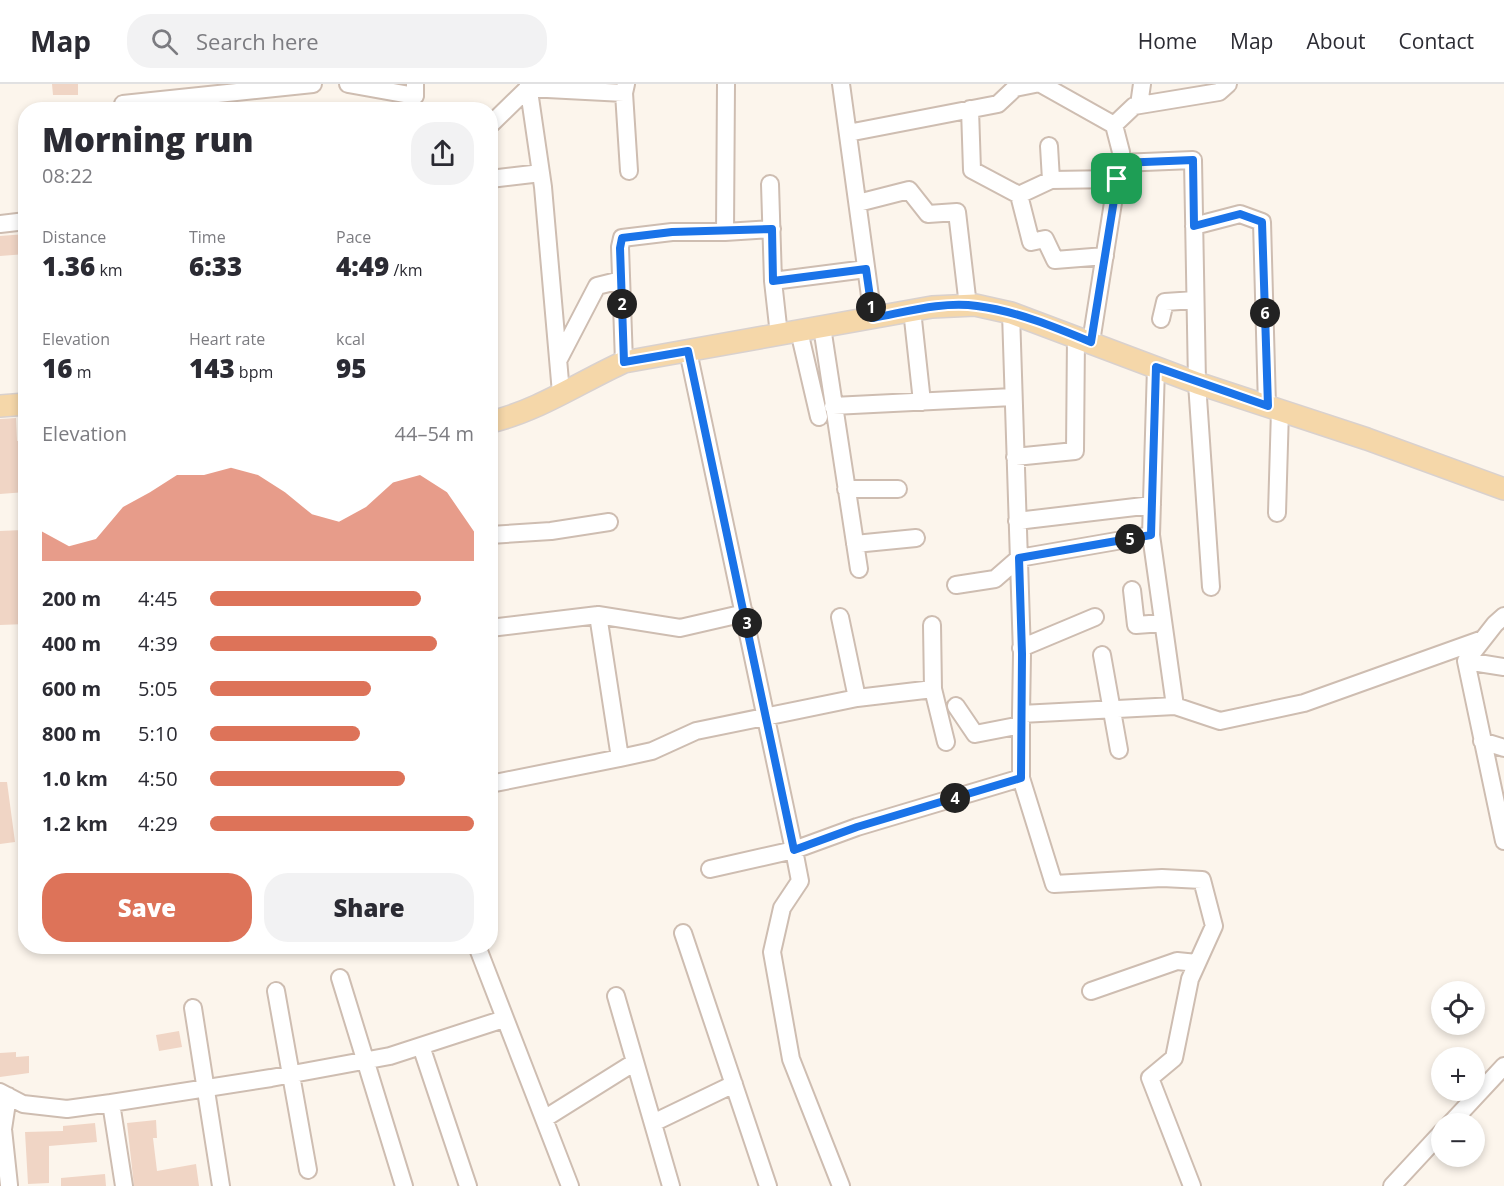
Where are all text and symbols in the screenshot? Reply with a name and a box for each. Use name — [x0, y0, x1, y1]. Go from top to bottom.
search box — [127, 14, 547, 68]
text: Map — [30, 22, 91, 60]
icon: search — [148, 25, 181, 58]
text: Search here — [196, 26, 319, 56]
text: Home — [1138, 27, 1197, 55]
text: Map — [1230, 27, 1273, 55]
text: About — [1306, 27, 1366, 55]
text: Contact — [1399, 27, 1474, 55]
text: Morning run — [42, 117, 254, 162]
button: share — [411, 122, 474, 185]
pin — [1091, 153, 1142, 204]
text: 08:22 — [42, 162, 93, 189]
icon: arrive — [1100, 162, 1133, 195]
text: Distance — [42, 226, 106, 248]
text: Time — [189, 226, 226, 248]
text: Pace — [336, 226, 371, 248]
text: 1.36 — [42, 248, 95, 284]
text: 6:33 — [189, 248, 242, 284]
text: 4:49 — [336, 248, 389, 284]
text: km — [95, 259, 123, 281]
text: /km — [389, 259, 422, 281]
pin: 2 — [607, 289, 637, 319]
pin: 1 — [856, 292, 886, 322]
text: 2 — [617, 293, 627, 315]
text: 1 — [866, 296, 876, 318]
pin: 6 — [1250, 298, 1280, 328]
text: 6 — [1260, 302, 1270, 324]
text: Elevation — [42, 328, 110, 350]
text: Heart rate — [189, 328, 265, 350]
text: kcal — [336, 328, 365, 350]
text: 16 — [42, 350, 72, 386]
text: 143 — [189, 350, 235, 386]
text: 95 — [336, 350, 366, 386]
text: m — [72, 361, 91, 383]
text: bpm — [235, 361, 273, 383]
text: Elevation — [42, 420, 127, 447]
text: 44–54 m — [395, 420, 474, 447]
pin: 5 — [1115, 524, 1145, 554]
text: 5 — [1125, 528, 1135, 550]
text: 200 m — [42, 585, 101, 612]
text: 4:45 — [138, 585, 178, 612]
pin: 3 — [732, 608, 762, 638]
text: 3 — [742, 612, 752, 634]
text: 400 m — [42, 630, 101, 657]
text: 4:39 — [138, 630, 178, 657]
text: 600 m — [42, 675, 101, 702]
text: 5:05 — [138, 675, 178, 702]
text: 800 m — [42, 720, 101, 747]
text: 5:10 — [138, 720, 178, 747]
text: 1.0 km — [42, 765, 108, 792]
text: 4:50 — [138, 765, 178, 792]
pin: 4 — [940, 783, 970, 813]
text: 4 — [950, 787, 960, 809]
text: 1.2 km — [42, 810, 108, 837]
text: 4:29 — [138, 810, 178, 837]
button: Save — [42, 873, 252, 942]
button: Share — [264, 873, 474, 942]
map controls — [1431, 981, 1485, 1167]
button: locate — [1431, 981, 1485, 1035]
button: + — [1431, 1047, 1485, 1101]
button: − — [1431, 1113, 1485, 1167]

